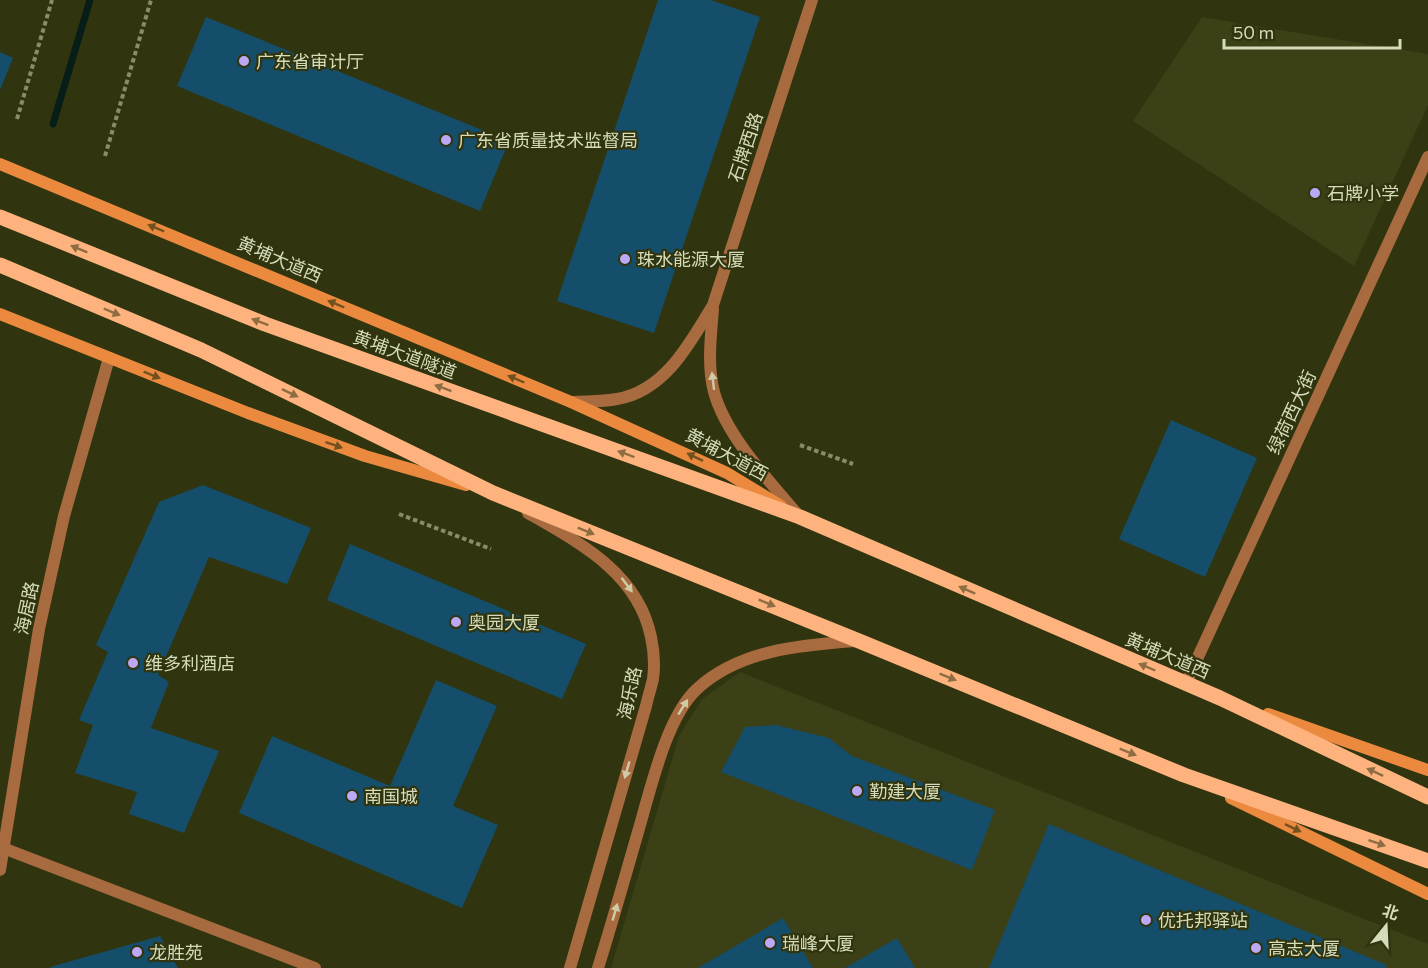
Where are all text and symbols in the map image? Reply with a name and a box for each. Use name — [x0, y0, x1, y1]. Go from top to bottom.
scale bar — [1224, 12, 1400, 50]
text: 50 m — [1233, 21, 1274, 43]
place label: 广东省审计厅 — [256, 50, 364, 72]
marker: 广东省审计厅 — [237, 54, 251, 68]
street label: 石牌西路 — [723, 109, 767, 185]
place label: 广东省质量技术监督局 — [458, 129, 638, 151]
marker: 广东省质量技术监督局 — [439, 133, 453, 147]
place label: 石牌小学 — [1327, 182, 1399, 204]
marker: 石牌小学 — [1308, 186, 1322, 200]
one-way arrow — [147, 223, 165, 233]
street label: 黄埔大道西 — [234, 231, 326, 287]
one-way arrow — [69, 244, 87, 254]
place label: 珠水能源大厦 — [637, 248, 745, 270]
marker: 珠水能源大厦 — [618, 252, 632, 266]
one-way arrow — [327, 299, 345, 308]
one-way arrow — [103, 308, 121, 317]
one-way arrow — [250, 316, 268, 326]
street label: 黄埔大道隧道 — [350, 325, 460, 383]
street label: 绿荷西大街 — [1262, 367, 1320, 457]
one-way arrow — [143, 370, 161, 380]
one-way arrow — [708, 372, 718, 391]
one-way arrow — [507, 374, 525, 383]
one-way arrow — [434, 383, 452, 393]
one-way arrow — [281, 388, 298, 397]
street label: 黄埔大道西 — [682, 423, 772, 485]
one-way arrow — [325, 440, 343, 450]
one-way arrow — [617, 449, 635, 459]
one-way arrow — [686, 452, 703, 461]
one-way arrow — [577, 526, 595, 536]
one-way arrow — [621, 576, 633, 592]
street label: 海居路 — [10, 579, 42, 637]
one-way arrow — [958, 585, 976, 594]
one-way arrow — [758, 599, 776, 609]
place label: 奥园大厦 — [468, 611, 540, 633]
marker: 奥园大厦 — [449, 615, 463, 629]
street label: 黄埔大道西 — [1122, 627, 1214, 683]
place label: 维多利酒店 — [145, 652, 235, 674]
marker: 维多利酒店 — [126, 656, 140, 670]
one-way arrow — [1137, 662, 1155, 672]
street label: 海乐路 — [613, 664, 645, 722]
one-way arrow — [939, 672, 957, 682]
one-way arrow — [677, 699, 688, 716]
one-way arrow — [1119, 747, 1137, 757]
one-way arrow — [622, 761, 631, 779]
one-way arrow — [1367, 767, 1384, 776]
place label: 勤建大厦 — [869, 780, 941, 802]
marker: 勤建大厦 — [850, 784, 864, 798]
place label: 南国城 — [364, 785, 418, 807]
marker: 南国城 — [345, 789, 359, 803]
one-way arrow — [1284, 823, 1301, 833]
one-way arrow — [1369, 838, 1387, 848]
north arrow — [1356, 896, 1416, 956]
text: 北 — [1380, 900, 1401, 923]
one-way arrow — [611, 903, 620, 921]
place label: 优托邦驿站 — [1158, 909, 1248, 931]
marker: 优托邦驿站 — [1139, 913, 1153, 927]
place label: 瑞峰大厦 — [782, 932, 854, 954]
marker: 瑞峰大厦 — [763, 936, 777, 950]
place label: 高志大厦 — [1268, 937, 1340, 959]
place label: 龙胜苑 — [149, 941, 203, 963]
marker: 高志大厦 — [1249, 941, 1263, 955]
marker: 龙胜苑 — [130, 945, 144, 959]

